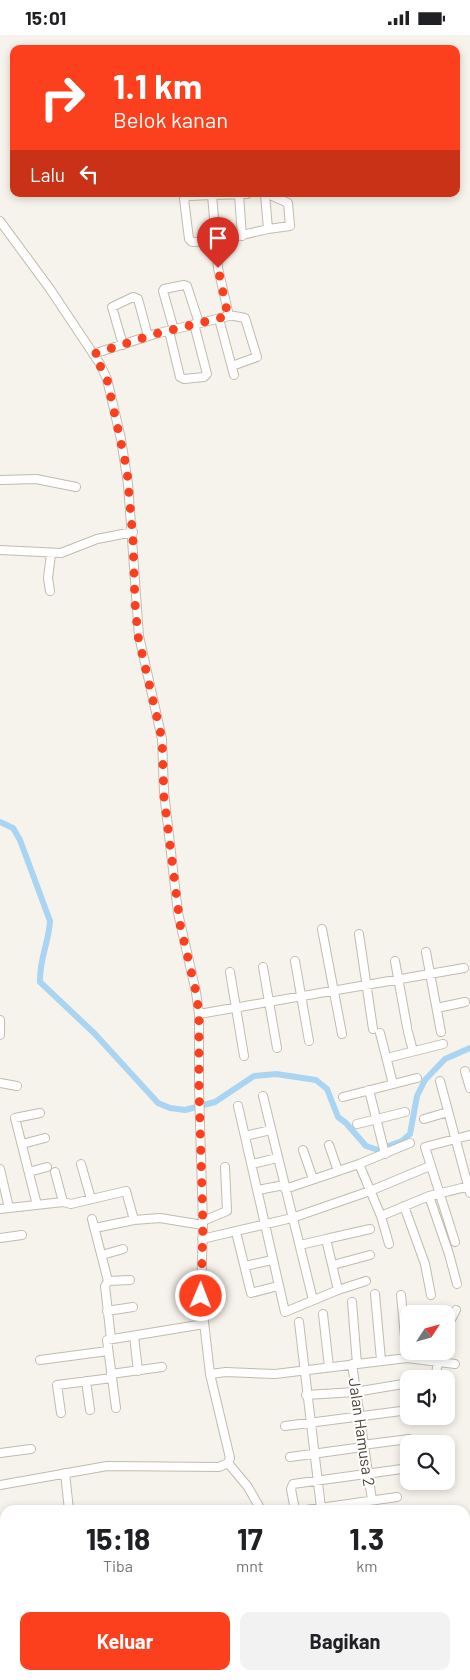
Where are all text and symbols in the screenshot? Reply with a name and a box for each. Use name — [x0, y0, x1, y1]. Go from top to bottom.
text: 15:01 — [25, 6, 66, 29]
text: 1.1 km — [113, 64, 202, 106]
icon: right — [30, 65, 95, 130]
text: Belok kanan — [113, 106, 228, 132]
icon: left — [75, 160, 103, 188]
text: Lalu — [30, 163, 65, 186]
pin — [197, 217, 239, 268]
icon: arrive — [204, 224, 232, 252]
position arrow — [174, 1269, 226, 1321]
north arrow — [400, 1305, 455, 1360]
map controls — [400, 1305, 455, 1490]
button: sound — [400, 1370, 455, 1425]
street label: Jalan Hamusa 2 — [345, 1377, 380, 1487]
button: search — [400, 1435, 455, 1490]
text: 15:18 — [86, 1520, 150, 1556]
text: 17 — [237, 1520, 263, 1556]
text: 1.3 — [349, 1520, 384, 1556]
text: Tiba — [103, 1556, 133, 1575]
text: mnt — [236, 1556, 264, 1575]
text: km — [356, 1556, 377, 1575]
button: Keluar — [20, 1612, 230, 1670]
button: Bagikan — [240, 1612, 450, 1670]

